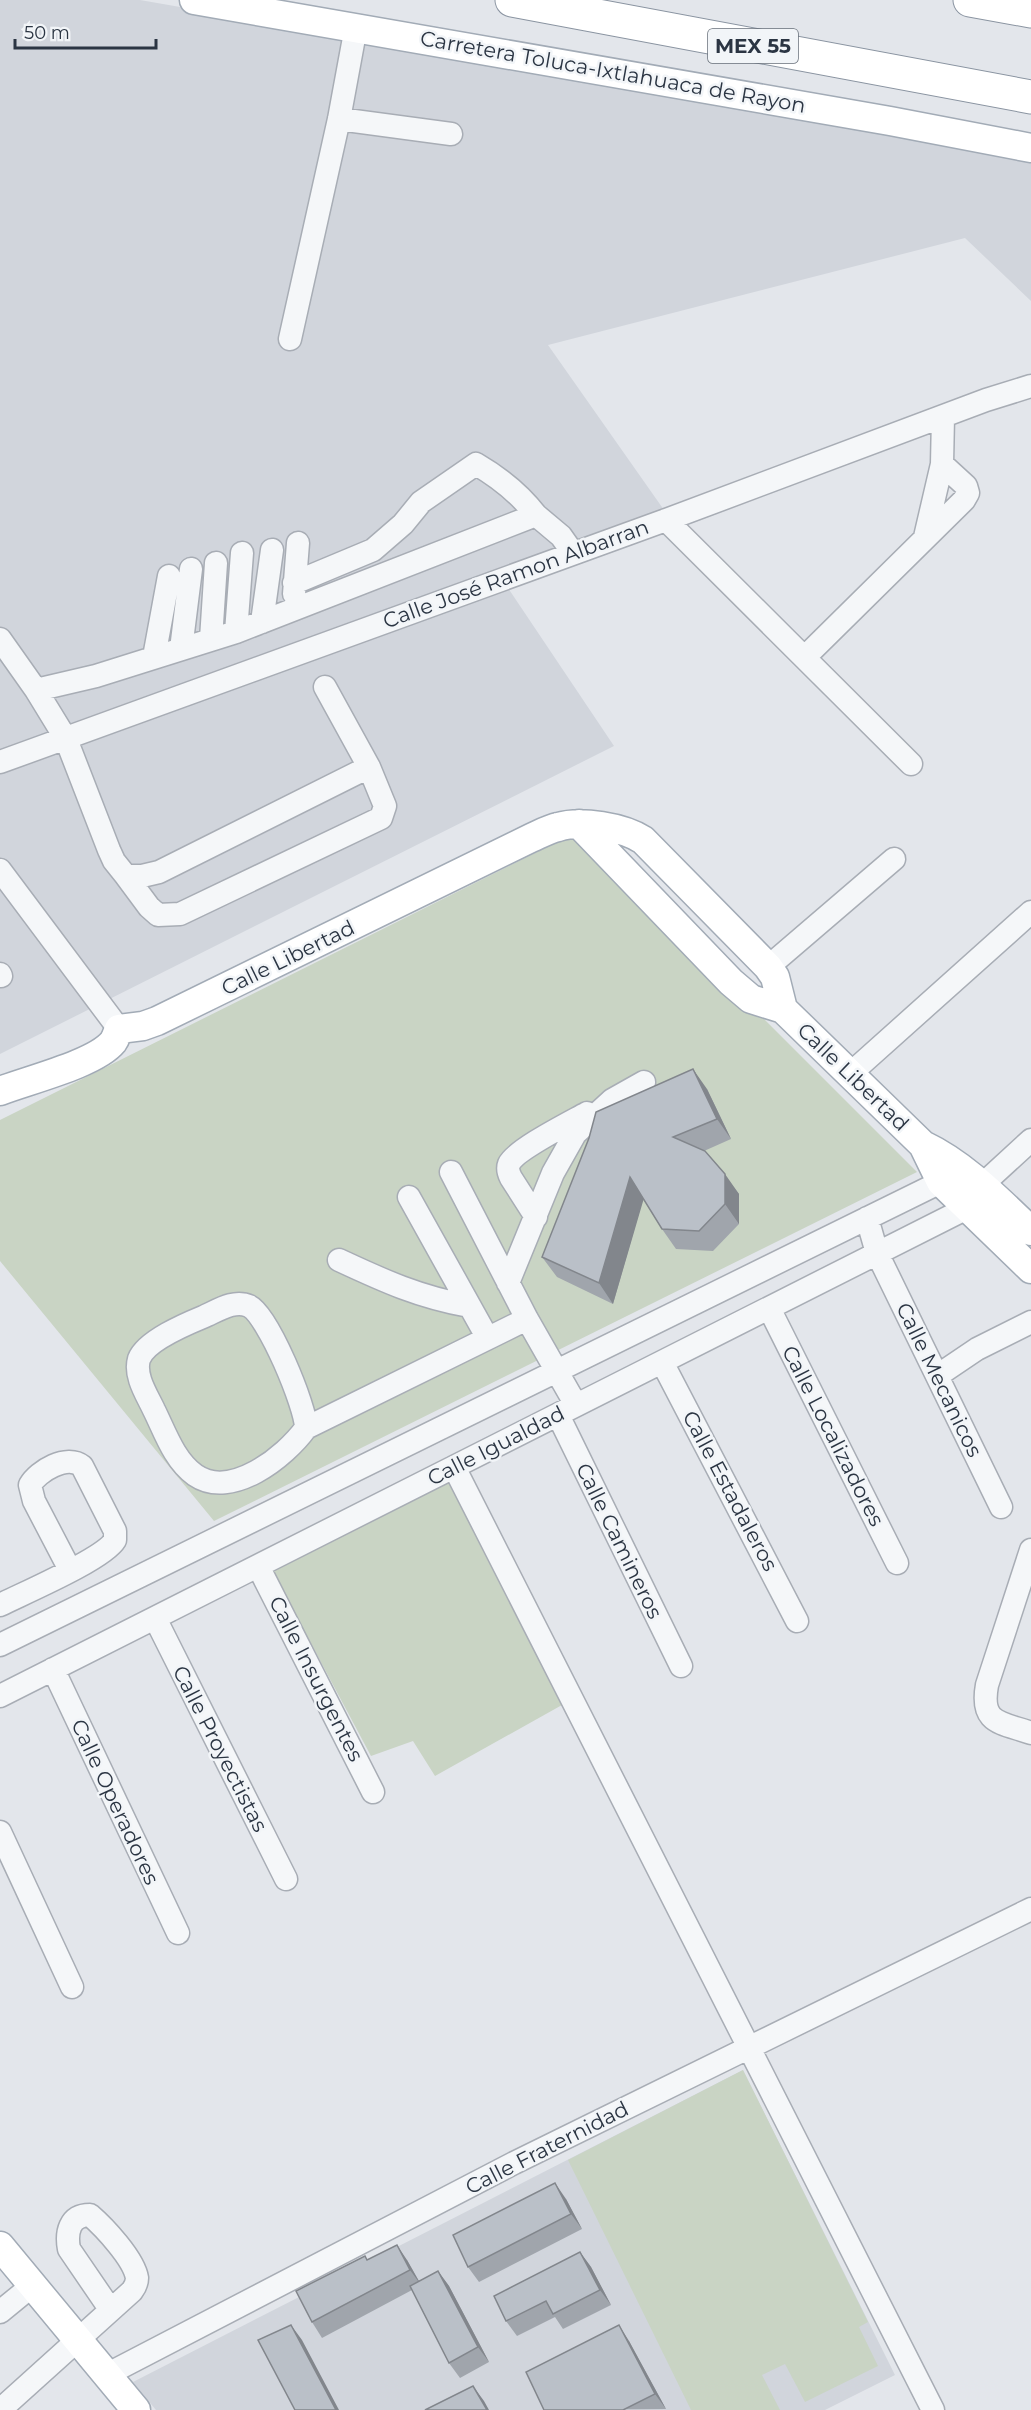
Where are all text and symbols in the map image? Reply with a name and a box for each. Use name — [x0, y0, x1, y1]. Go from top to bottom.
scale bar — [15, 12, 156, 50]
text: 50 m — [24, 22, 70, 44]
street label: Carretera Toluca-Ixtlahuaca de Rayon — [418, 25, 808, 118]
road number: MEX 55 — [708, 29, 798, 63]
street label: Calle José Ramon Albarran — [380, 514, 652, 633]
street label: Calle Libertad — [217, 915, 358, 1001]
street label: Calle Libertad — [793, 1017, 914, 1136]
street label: Calle Mecanicos — [891, 1299, 988, 1461]
street label: Calle Localizadores — [777, 1341, 890, 1530]
street label: Calle Igualdad — [423, 1400, 568, 1491]
street label: Calle Estadaleros — [678, 1406, 783, 1575]
street label: Calle Camineros — [571, 1459, 668, 1623]
street label: Calle Insurgentes — [264, 1592, 369, 1766]
street label: Calle Proyectistas — [168, 1662, 273, 1836]
street label: Calle Operadores — [66, 1715, 165, 1888]
street label: Calle Fraternidad — [461, 2096, 632, 2199]

